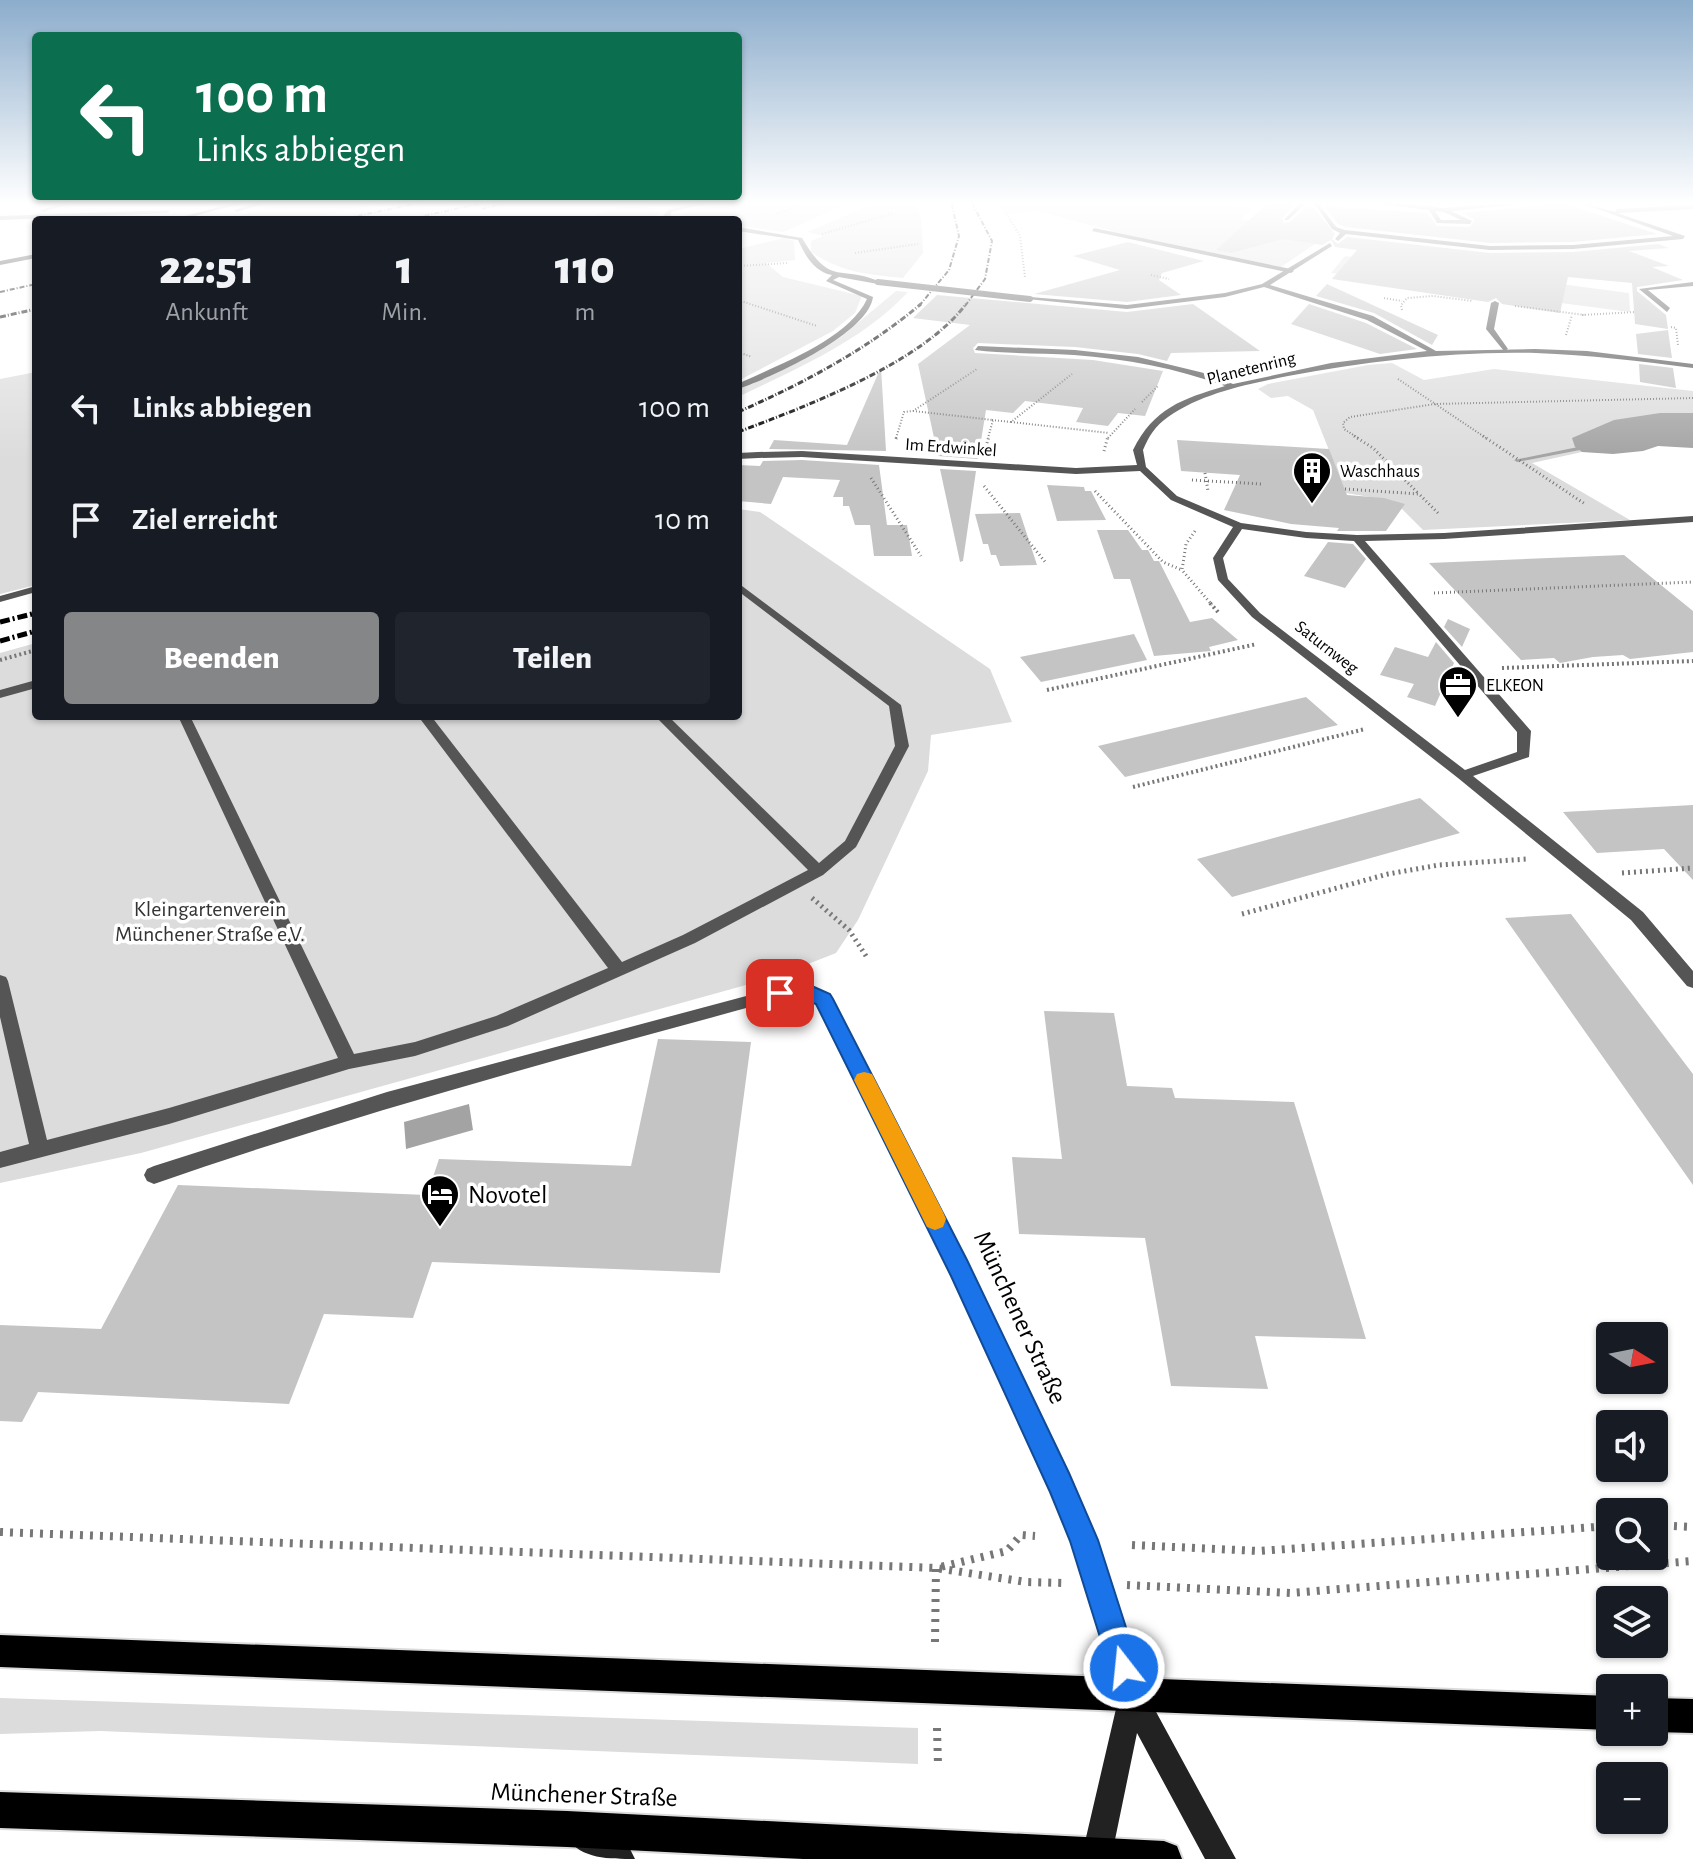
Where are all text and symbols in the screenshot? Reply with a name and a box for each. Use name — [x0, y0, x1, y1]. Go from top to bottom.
icon: left — [64, 64, 168, 168]
text: 100 m — [196, 67, 328, 123]
text: Links abbiegen — [196, 132, 405, 168]
text: 22:51 — [159, 245, 255, 293]
text: 1 — [396, 245, 414, 293]
text: 110 — [555, 245, 615, 293]
text: Ankunft — [166, 299, 248, 325]
text: Min. — [382, 299, 428, 325]
text: m — [574, 299, 595, 325]
street label: Planetenring — [1205, 349, 1298, 389]
icon: left — [64, 386, 108, 430]
text: Links abbiegen — [132, 393, 312, 423]
text: 100 m — [639, 393, 710, 423]
street label: Im Erdwinkel — [904, 436, 997, 460]
building icon: Waschhaus — [1291, 450, 1333, 505]
place label: Waschhaus — [1340, 463, 1420, 481]
icon: arrive — [64, 498, 108, 542]
text: Ziel erreicht — [132, 505, 277, 535]
text: 10 m — [655, 505, 710, 535]
button: Beenden — [64, 612, 379, 704]
button: Teilen — [395, 612, 710, 704]
street label: Saturnweg — [1291, 618, 1362, 678]
office icon: ELKEON — [1437, 664, 1479, 719]
place label: ELKEON — [1486, 677, 1544, 695]
park label: Kleingartenverein Münchener Straße e.V. — [115, 898, 305, 945]
pin — [746, 959, 814, 1027]
icon: arrive — [758, 971, 802, 1015]
hotel icon: Novotel — [419, 1173, 461, 1228]
place label: Novotel — [468, 1182, 547, 1208]
street label: Münchener Straße — [969, 1227, 1071, 1408]
north arrow — [1596, 1322, 1668, 1394]
map controls — [1596, 1322, 1668, 1834]
button: sound — [1596, 1410, 1668, 1482]
button: search — [1596, 1498, 1668, 1570]
button: layers — [1596, 1586, 1668, 1658]
position arrow — [1082, 1626, 1166, 1710]
button: + — [1596, 1674, 1668, 1746]
button: − — [1596, 1762, 1668, 1834]
street label: Münchener Straße — [490, 1779, 678, 1811]

